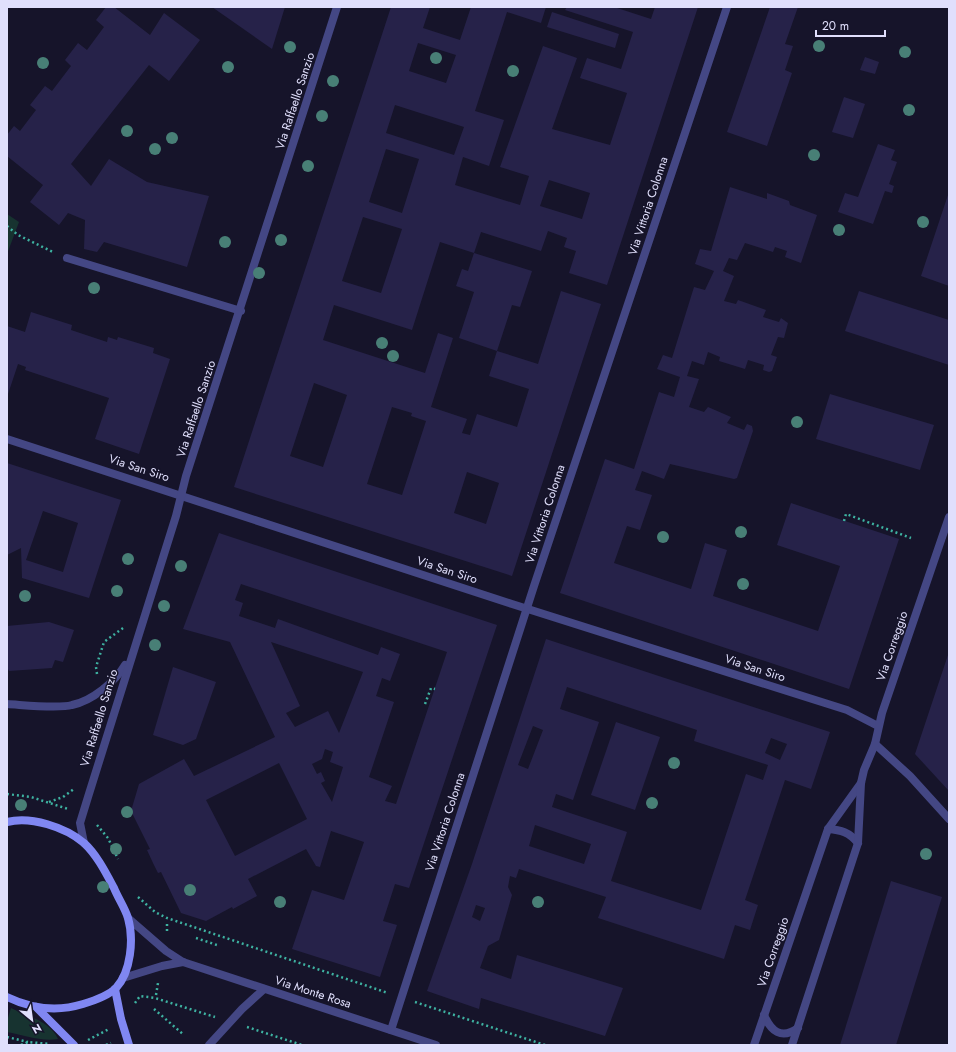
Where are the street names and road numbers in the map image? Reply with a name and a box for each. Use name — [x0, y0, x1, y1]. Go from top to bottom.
street label: Via Raffaello Sanzio — [271, 50, 319, 152]
street label: Via Vittoria Colonna — [624, 154, 673, 258]
street label: Via Raffaello Sanzio — [172, 358, 220, 460]
street label: Via San Siro — [106, 450, 172, 486]
street label: Via Vittoria Colonna — [521, 462, 570, 566]
street label: Via San Siro — [414, 552, 480, 588]
street label: Via Correggio — [872, 608, 912, 683]
street label: Via San Siro — [722, 650, 788, 686]
street label: Via Raffaello Sanzio — [76, 667, 123, 769]
street label: Via Vittoria Colonna — [421, 770, 470, 874]
street label: Via Correggio — [753, 914, 793, 989]
street label: Via Monte Rosa — [272, 971, 354, 1013]

